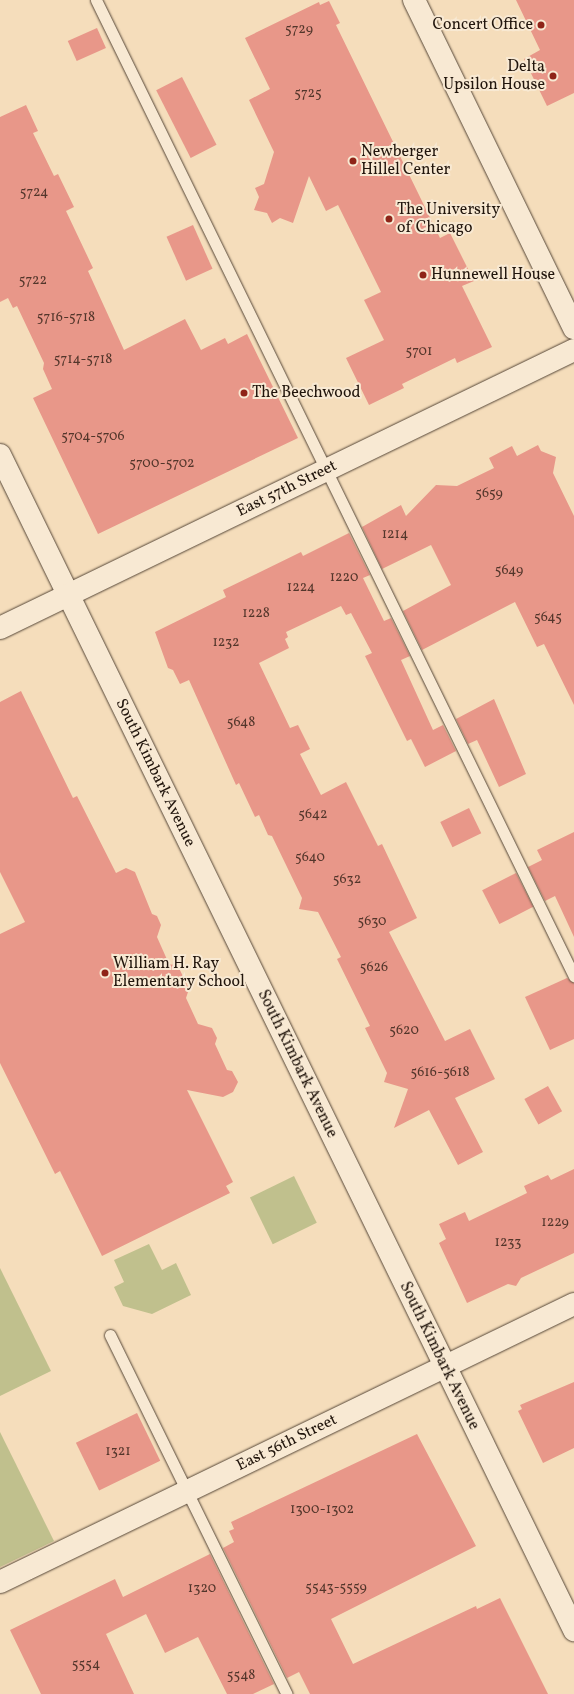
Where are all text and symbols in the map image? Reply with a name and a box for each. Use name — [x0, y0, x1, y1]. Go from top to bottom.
place label: Concert Office — [433, 15, 533, 35]
marker: Concert Office — [536, 20, 546, 30]
house number: 5729 — [285, 22, 313, 38]
place label: Delta Upsilon House — [443, 57, 545, 95]
marker: Delta Upsilon House — [548, 71, 558, 81]
house number: 5725 — [294, 86, 322, 102]
place label: Newberger Hillel Center — [361, 142, 450, 180]
marker: Newberger Hillel Center — [348, 156, 358, 166]
house number: 5724 — [20, 185, 48, 201]
place label: The University of Chicago — [397, 200, 500, 238]
marker: The University of Chicago — [384, 214, 394, 224]
place label: Hunnewell House — [431, 265, 555, 285]
marker: Hunnewell House — [418, 270, 428, 280]
house number: 5722 — [19, 273, 47, 289]
house number: 5716-5718 — [37, 310, 95, 326]
house number: 5701 — [406, 344, 432, 360]
house number: 5714-5718 — [54, 352, 112, 368]
place label: The Beechwood — [252, 383, 360, 403]
marker: The Beechwood — [239, 388, 249, 398]
house number: 5704-5706 — [61, 429, 125, 445]
house number: 5700-5702 — [129, 456, 195, 472]
street label: East 57th Street — [234, 456, 340, 522]
house number: 5659 — [475, 486, 503, 502]
house number: 1214 — [382, 527, 408, 543]
house number: 5649 — [495, 563, 523, 579]
house number: 1220 — [330, 570, 358, 586]
house number: 1224 — [287, 580, 315, 596]
house number: 1228 — [242, 606, 270, 622]
house number: 5645 — [534, 610, 562, 626]
house number: 1232 — [212, 635, 240, 651]
street label: South Kimbark Avenue — [111, 696, 199, 850]
house number: 5648 — [227, 715, 255, 731]
house number: 5642 — [298, 807, 328, 823]
house number: 5640 — [295, 850, 325, 866]
house number: 5632 — [333, 872, 361, 888]
house number: 5630 — [358, 914, 386, 930]
place label: William H. Ray Elementary School — [113, 954, 245, 992]
house number: 5626 — [360, 960, 388, 976]
marker: William H. Ray Elementary School — [100, 968, 110, 978]
street label: South Kimbark Avenue — [253, 987, 341, 1141]
house number: 5620 — [389, 1023, 419, 1039]
house number: 5616-5618 — [411, 1065, 469, 1081]
house number: 1229 — [541, 1215, 569, 1231]
house number: 1233 — [495, 1235, 521, 1251]
street label: South Kimbark Avenue — [395, 1279, 483, 1433]
street label: East 56th Street — [234, 1410, 340, 1476]
house number: 1321 — [105, 1444, 131, 1460]
house number: 1300-1302 — [290, 1502, 354, 1518]
house number: 5543-5559 — [305, 1580, 367, 1596]
house number: 1320 — [188, 1581, 216, 1597]
house number: 5554 — [72, 1657, 100, 1673]
house number: 5548 — [227, 1668, 255, 1684]

